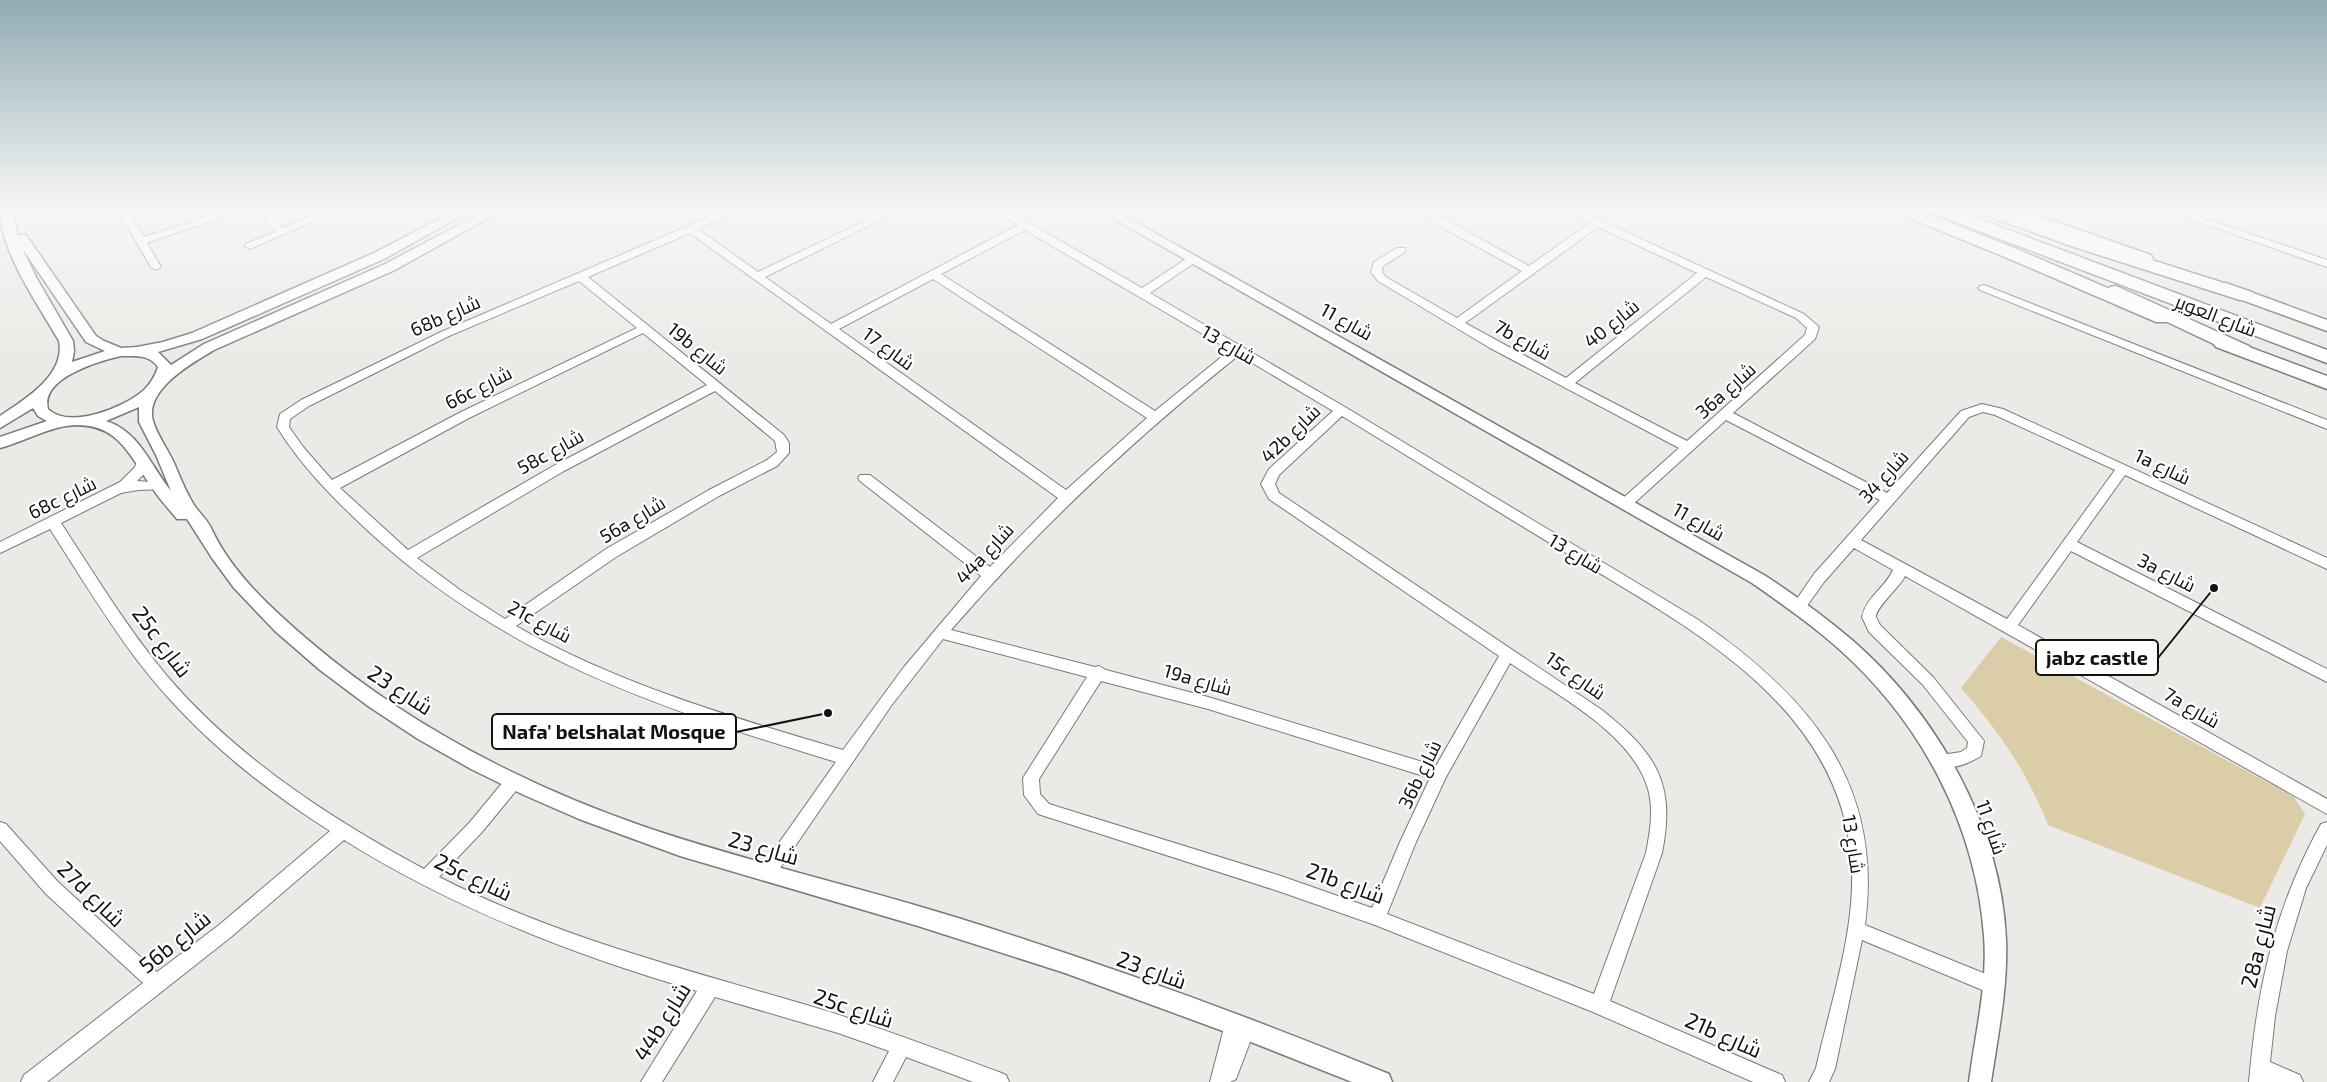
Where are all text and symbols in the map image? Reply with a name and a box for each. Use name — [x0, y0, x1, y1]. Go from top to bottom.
street label: 68b شارع — [406, 289, 485, 343]
street label: شارع العوير — [2170, 289, 2260, 344]
street label: شارع 40 — [1579, 294, 1645, 354]
street label: شارع 11 — [1315, 297, 1377, 347]
street label: 7b شارع — [1489, 314, 1556, 367]
street label: 19b شارع — [662, 317, 733, 381]
street label: شارع 13 — [1196, 319, 1260, 371]
street label: شارع 17 — [857, 322, 919, 377]
street label: 36a شارع — [1690, 357, 1762, 425]
street label: 66c شارع — [441, 360, 517, 416]
street label: 42b شارع — [1255, 399, 1327, 469]
street label: 58c شارع — [513, 423, 589, 481]
street label: 1a شارع — [2130, 443, 2195, 492]
street label: شارع 34 — [1853, 445, 1915, 509]
street label: 68c شارع — [24, 471, 101, 526]
street label: 56a شارع — [595, 490, 671, 550]
street label: شارع 11 — [1667, 497, 1729, 548]
street label: 44a شارع — [950, 518, 1020, 590]
street label: شارع 13 — [1543, 528, 1607, 581]
street label: 3a شارع — [2133, 548, 2200, 599]
street label: 21c شارع — [503, 595, 576, 650]
street label: 25c شارع — [125, 600, 198, 684]
callout: jabz castle — [2036, 640, 2158, 675]
text: jabz castle — [2046, 645, 2148, 669]
street label: 15c شارع — [1540, 646, 1610, 706]
street label: شارع 23 — [362, 658, 438, 722]
street label: 19a شارع — [1160, 658, 1235, 703]
street label: 7a شارع — [2158, 682, 2224, 735]
callout: Nafa' belshalat Mosque — [492, 714, 736, 749]
text: Nafa' belshalat Mosque — [502, 719, 726, 743]
street label: 36b شارع — [1393, 736, 1448, 813]
street label: شارع 11 — [1969, 797, 2012, 858]
street label: شارع 13 — [1835, 813, 1870, 875]
street label: شارع 23 — [725, 825, 802, 872]
street label: 25c شارع — [430, 847, 517, 908]
street label: 27d شارع — [51, 855, 131, 934]
street label: 21b شارع — [1302, 856, 1389, 911]
street label: 28a شارع — [2234, 901, 2283, 991]
street label: 56b شارع — [133, 904, 217, 980]
street label: شارع 23 — [1113, 944, 1190, 996]
street label: 44b شارع — [627, 977, 698, 1066]
street label: 25c شارع — [810, 982, 897, 1035]
street label: 21b شارع — [1680, 1006, 1766, 1065]

